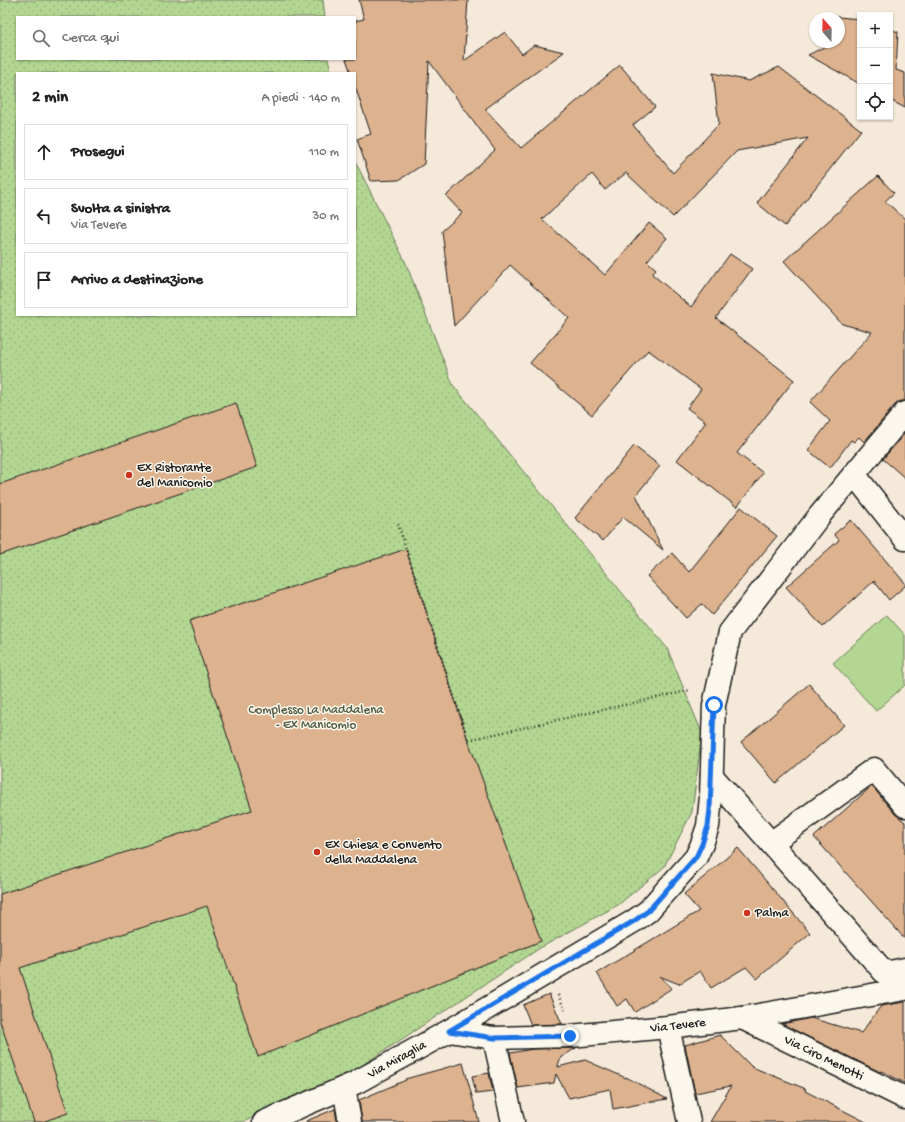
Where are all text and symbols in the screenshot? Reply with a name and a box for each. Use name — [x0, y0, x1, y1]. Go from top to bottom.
north arrow — [809, 12, 845, 48]
map controls — [857, 12, 893, 120]
button: + — [857, 12, 893, 48]
search box — [16, 16, 356, 60]
icon: search — [30, 27, 52, 49]
text: Cerca qui — [62, 29, 119, 47]
button: − — [857, 48, 893, 84]
button: locate — [857, 84, 893, 120]
text: 2 min — [32, 88, 68, 108]
text: A piedi · 140 m — [262, 91, 340, 106]
icon: ahead — [33, 141, 55, 163]
text: Prosegui — [71, 143, 124, 161]
text: 110 m — [309, 145, 339, 160]
text: Svolta a sinistra — [71, 200, 170, 218]
icon: left — [33, 205, 55, 227]
text: 30 m — [313, 209, 339, 224]
text: Via Tevere — [71, 218, 127, 233]
icon: arrive — [33, 269, 55, 291]
text: Arrivo a destinazione — [71, 271, 203, 289]
place label: Ex Ristorante del Manicomio — [137, 461, 213, 491]
marker: Ex Ristorante del Manicomio — [124, 470, 134, 480]
route start — [705, 696, 723, 714]
park label: Complesso La Maddalena - Ex Manicomio — [248, 703, 384, 733]
place label: Ex Chiesa e Convento della Maddalena — [325, 838, 442, 868]
marker: Ex Chiesa e Convento della Maddalena — [312, 847, 322, 857]
place label: Palma — [754, 906, 789, 921]
marker: Palma — [742, 908, 752, 918]
street label: Via Tevere — [648, 1015, 707, 1036]
route end — [561, 1027, 579, 1045]
street label: Via Ciro Menotti — [781, 1032, 866, 1084]
street label: Via Miraglia — [364, 1037, 429, 1082]

